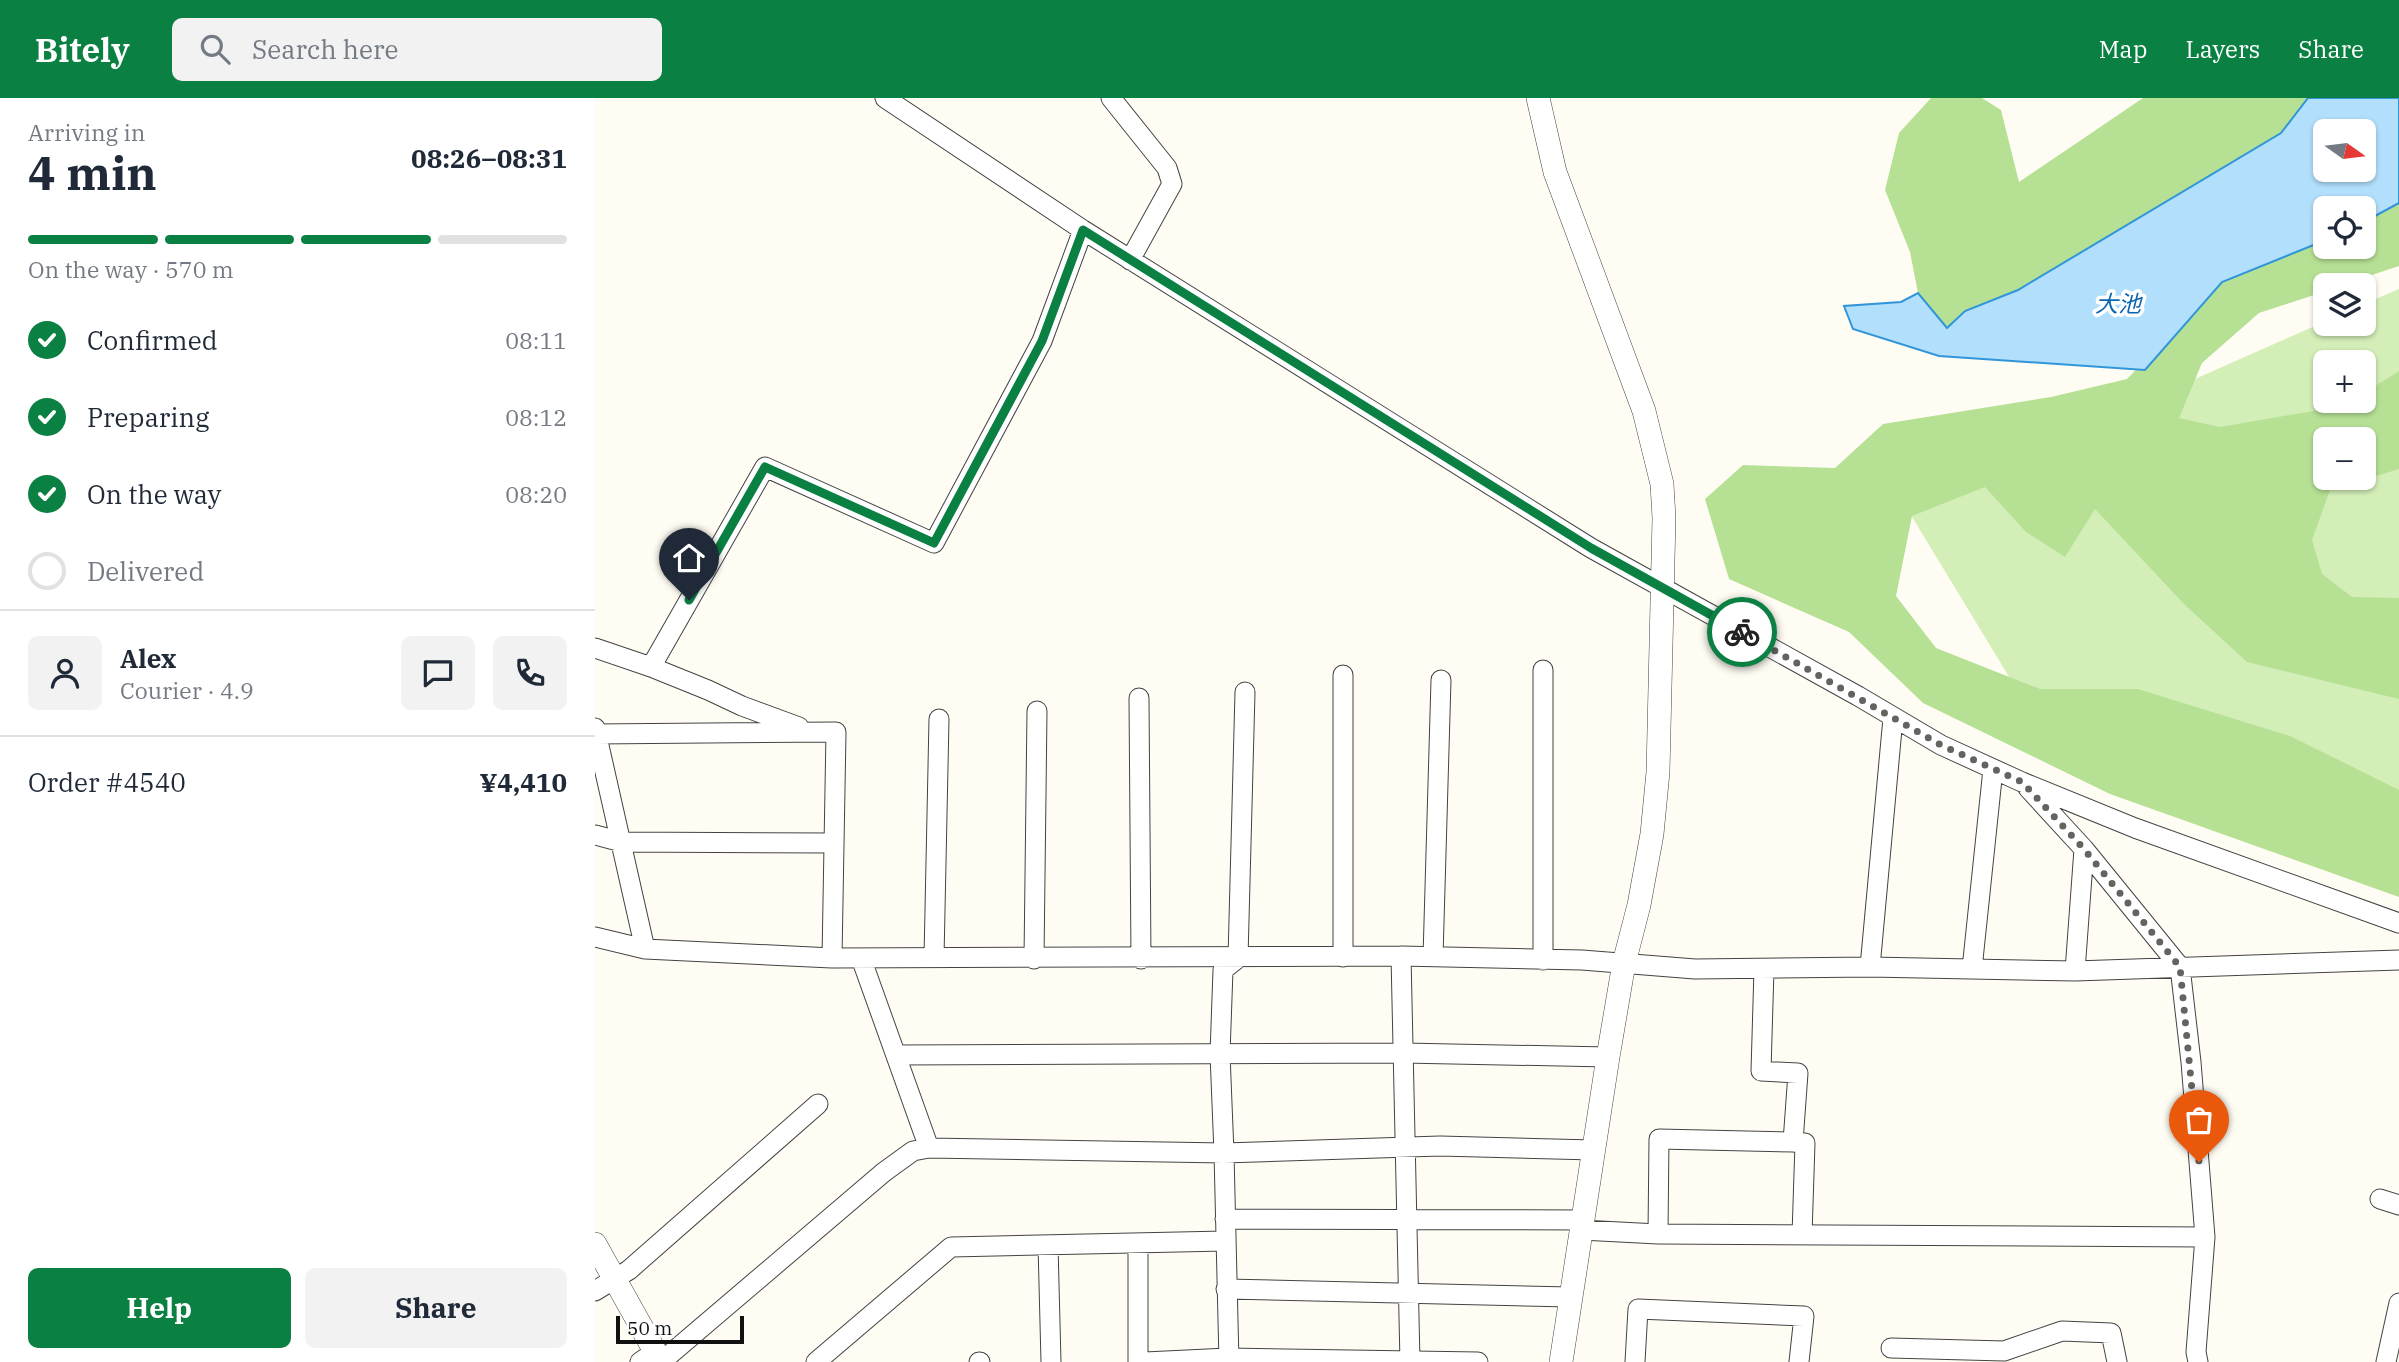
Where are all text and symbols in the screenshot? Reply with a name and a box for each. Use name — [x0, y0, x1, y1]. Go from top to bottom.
search box — [172, 18, 662, 81]
text: Bitely — [35, 28, 130, 71]
icon: search — [196, 30, 234, 68]
text: Search here — [252, 32, 398, 66]
text: Map — [2099, 33, 2147, 65]
text: Layers — [2185, 33, 2260, 65]
text: Share — [2298, 33, 2364, 65]
text: Arriving in — [28, 117, 145, 147]
north arrow — [2313, 119, 2377, 182]
map controls — [2313, 119, 2376, 490]
text: 08:26–08:31 — [411, 141, 567, 175]
text: 4 min — [28, 143, 157, 203]
button: locate — [2313, 196, 2376, 259]
text: On the way · 570 m — [28, 254, 234, 284]
button: layers — [2313, 273, 2376, 336]
water label: 大池 — [2095, 288, 2143, 318]
icon: check — [28, 321, 66, 359]
text: Confirmed — [87, 323, 218, 357]
text: 08:11 — [505, 325, 567, 355]
button: + — [2313, 350, 2376, 413]
icon: check — [28, 398, 66, 436]
text: Preparing — [87, 400, 209, 434]
text: 08:12 — [505, 402, 567, 432]
button: − — [2313, 427, 2376, 490]
icon: check — [28, 475, 66, 513]
text: On the way — [87, 477, 221, 511]
text: 08:20 — [505, 479, 567, 509]
pin — [659, 528, 719, 600]
icon: home — [670, 539, 708, 577]
text: Delivered — [87, 554, 204, 588]
courier — [1707, 597, 1777, 667]
icon: bike — [1723, 613, 1761, 651]
button: person — [28, 636, 102, 710]
button: chat — [401, 636, 475, 710]
button: phone — [493, 636, 567, 710]
text: Alex — [120, 641, 176, 675]
text: Courier · 4.9 — [120, 675, 254, 705]
text: Order #4540 — [28, 765, 186, 799]
text: ¥4,410 — [480, 765, 567, 799]
pin — [2169, 1090, 2229, 1162]
icon: bag — [2180, 1101, 2218, 1139]
button: Help — [28, 1268, 291, 1348]
button: Share — [305, 1268, 567, 1348]
scale bar — [616, 1313, 744, 1345]
text: 50 m — [627, 1316, 672, 1340]

